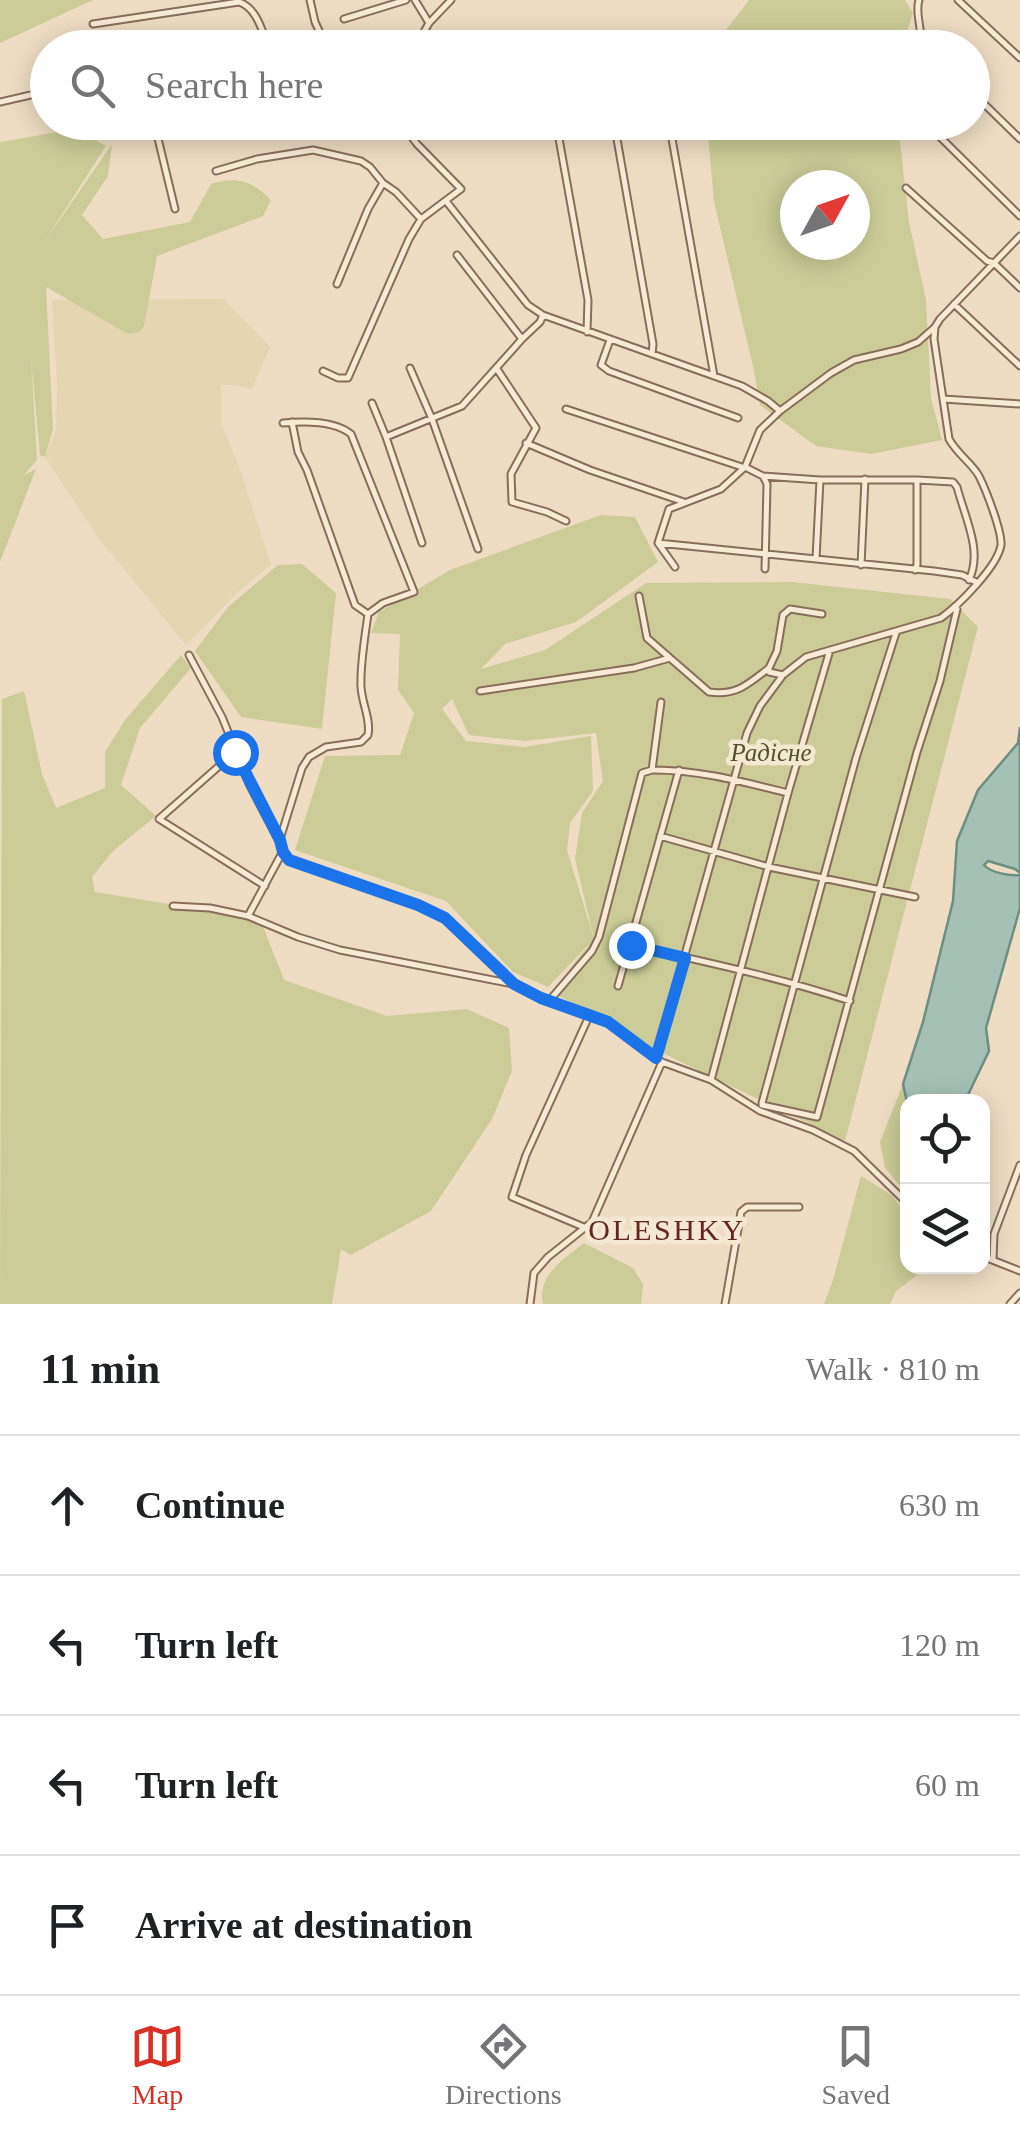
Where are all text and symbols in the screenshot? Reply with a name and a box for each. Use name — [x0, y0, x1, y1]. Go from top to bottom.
search box — [30, 30, 990, 140]
icon: search — [65, 58, 120, 113]
text: Search here — [145, 64, 323, 106]
north arrow — [780, 170, 870, 260]
route start — [213, 730, 259, 776]
park label: Радісне — [729, 739, 812, 766]
route end — [609, 923, 655, 969]
map controls — [900, 1094, 990, 1274]
button: locate — [900, 1094, 990, 1184]
button: layers — [900, 1184, 990, 1274]
district label: OLESHKY — [588, 1213, 746, 1246]
text: 11 min — [40, 1346, 160, 1392]
text: Walk · 810 m — [806, 1351, 980, 1387]
icon: ahead — [40, 1478, 95, 1533]
text: Continue — [135, 1484, 285, 1526]
text: 630 m — [899, 1487, 980, 1523]
icon: left — [40, 1618, 95, 1673]
text: Turn left — [135, 1624, 278, 1666]
text: 120 m — [899, 1627, 980, 1663]
icon: left — [40, 1758, 95, 1813]
text: Turn left — [135, 1764, 278, 1806]
text: 60 m — [915, 1767, 980, 1803]
icon: arrive — [40, 1898, 95, 1953]
text: Arrive at destination — [135, 1904, 473, 1946]
tab: Map — [130, 2019, 185, 2111]
tab: Directions — [445, 2019, 562, 2111]
tab: Saved — [822, 2019, 890, 2111]

